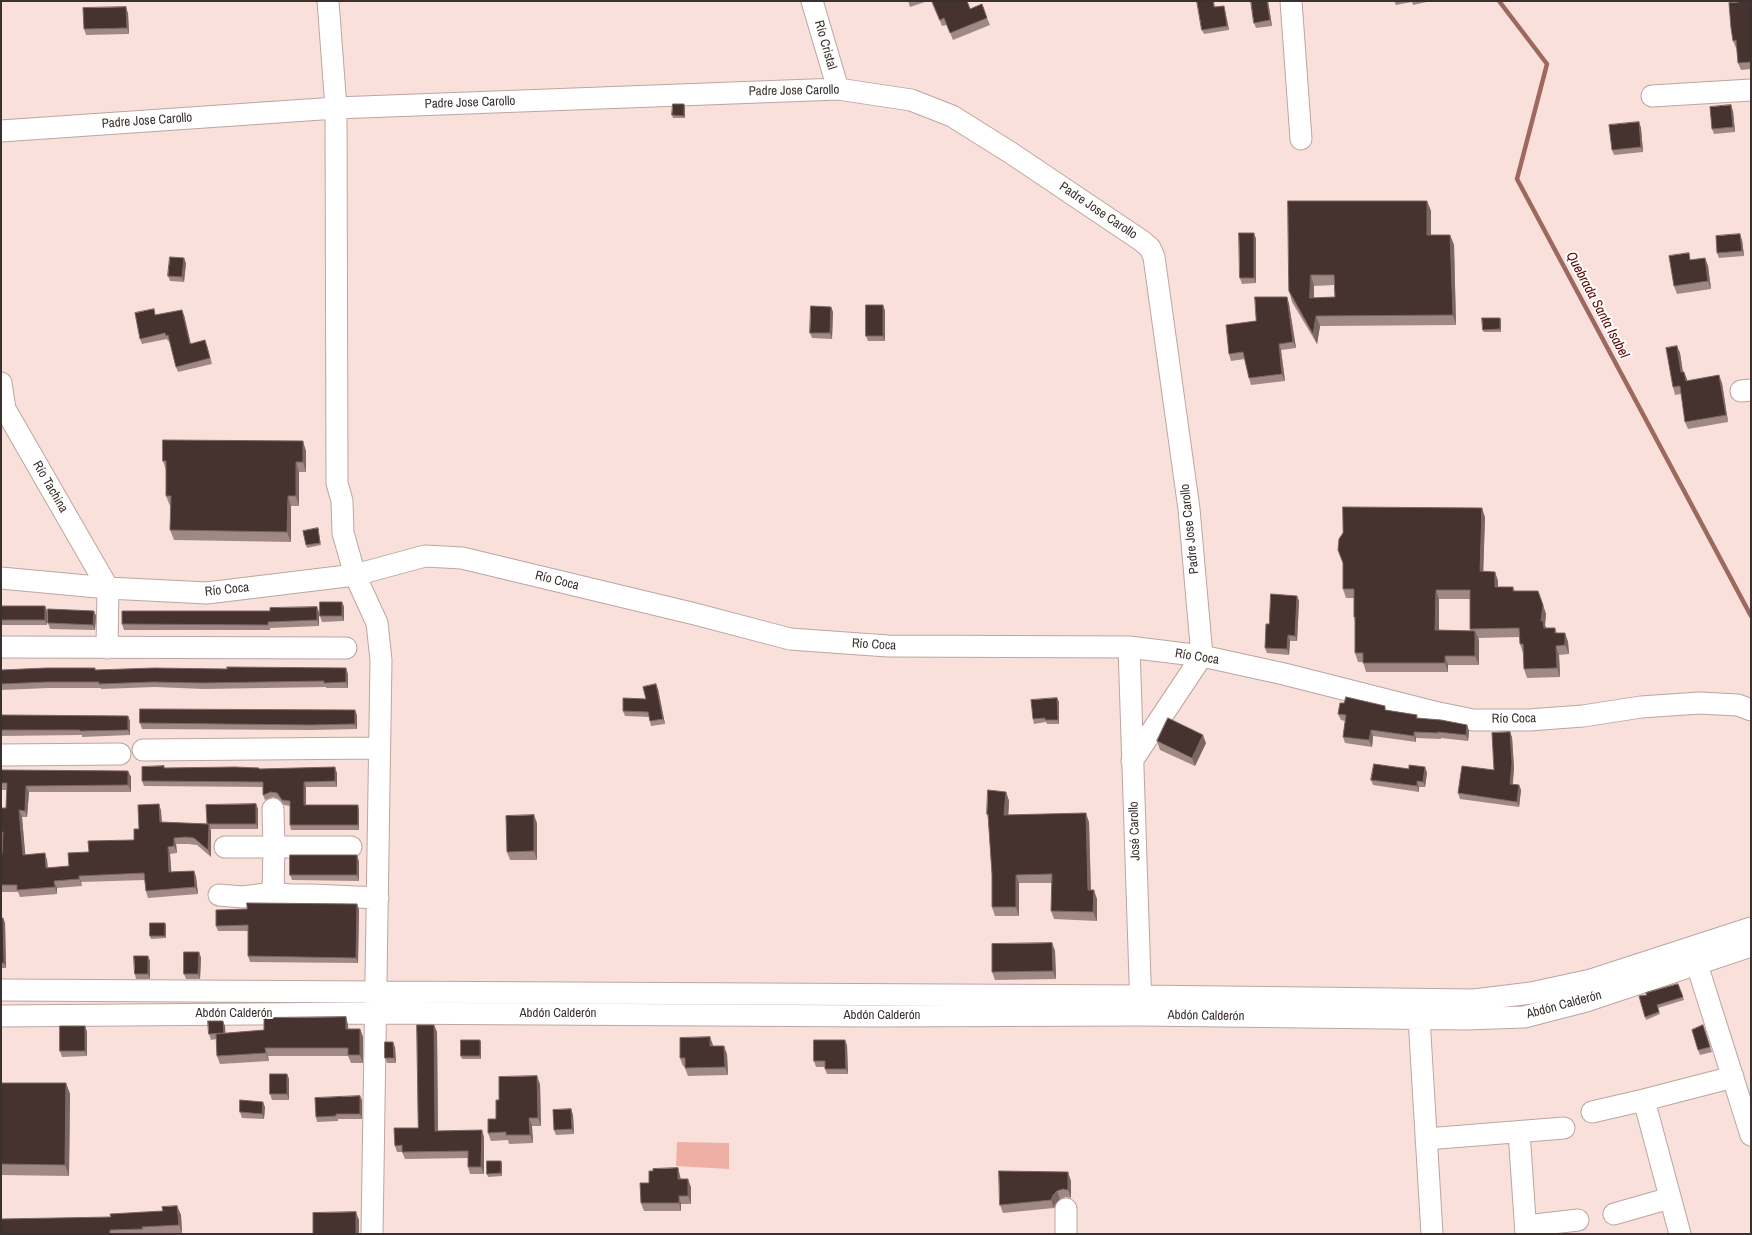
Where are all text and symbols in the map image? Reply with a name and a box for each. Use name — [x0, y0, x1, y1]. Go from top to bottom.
street label: Río Cristal — [811, 19, 839, 71]
street label: Padre Jose Carollo — [749, 82, 839, 100]
street label: Padre Jose Carollo — [424, 94, 516, 112]
street label: Padre Jose Carollo — [101, 110, 193, 132]
street label: Padre Jose Carollo — [1056, 179, 1140, 243]
water label: Quebrada Santa Isabel — [1562, 249, 1632, 361]
street label: Río Tachina — [29, 458, 71, 516]
street label: Padre Jose Carollo — [1178, 483, 1202, 575]
street label: Río Coca — [534, 568, 580, 594]
street label: Río Coca — [204, 580, 250, 600]
street label: Río Coca — [851, 636, 897, 654]
street label: Río Coca — [1174, 646, 1220, 668]
street label: Río Coca — [1492, 711, 1536, 727]
street label: José Carollo — [1126, 801, 1144, 861]
street label: Abdón Calderón — [1525, 987, 1603, 1023]
street label: Abdón Calderón — [195, 1006, 273, 1022]
street label: Abdón Calderón — [519, 1006, 597, 1022]
street label: Abdón Calderón — [843, 1008, 921, 1024]
street label: Abdón Calderón — [1167, 1008, 1245, 1024]

